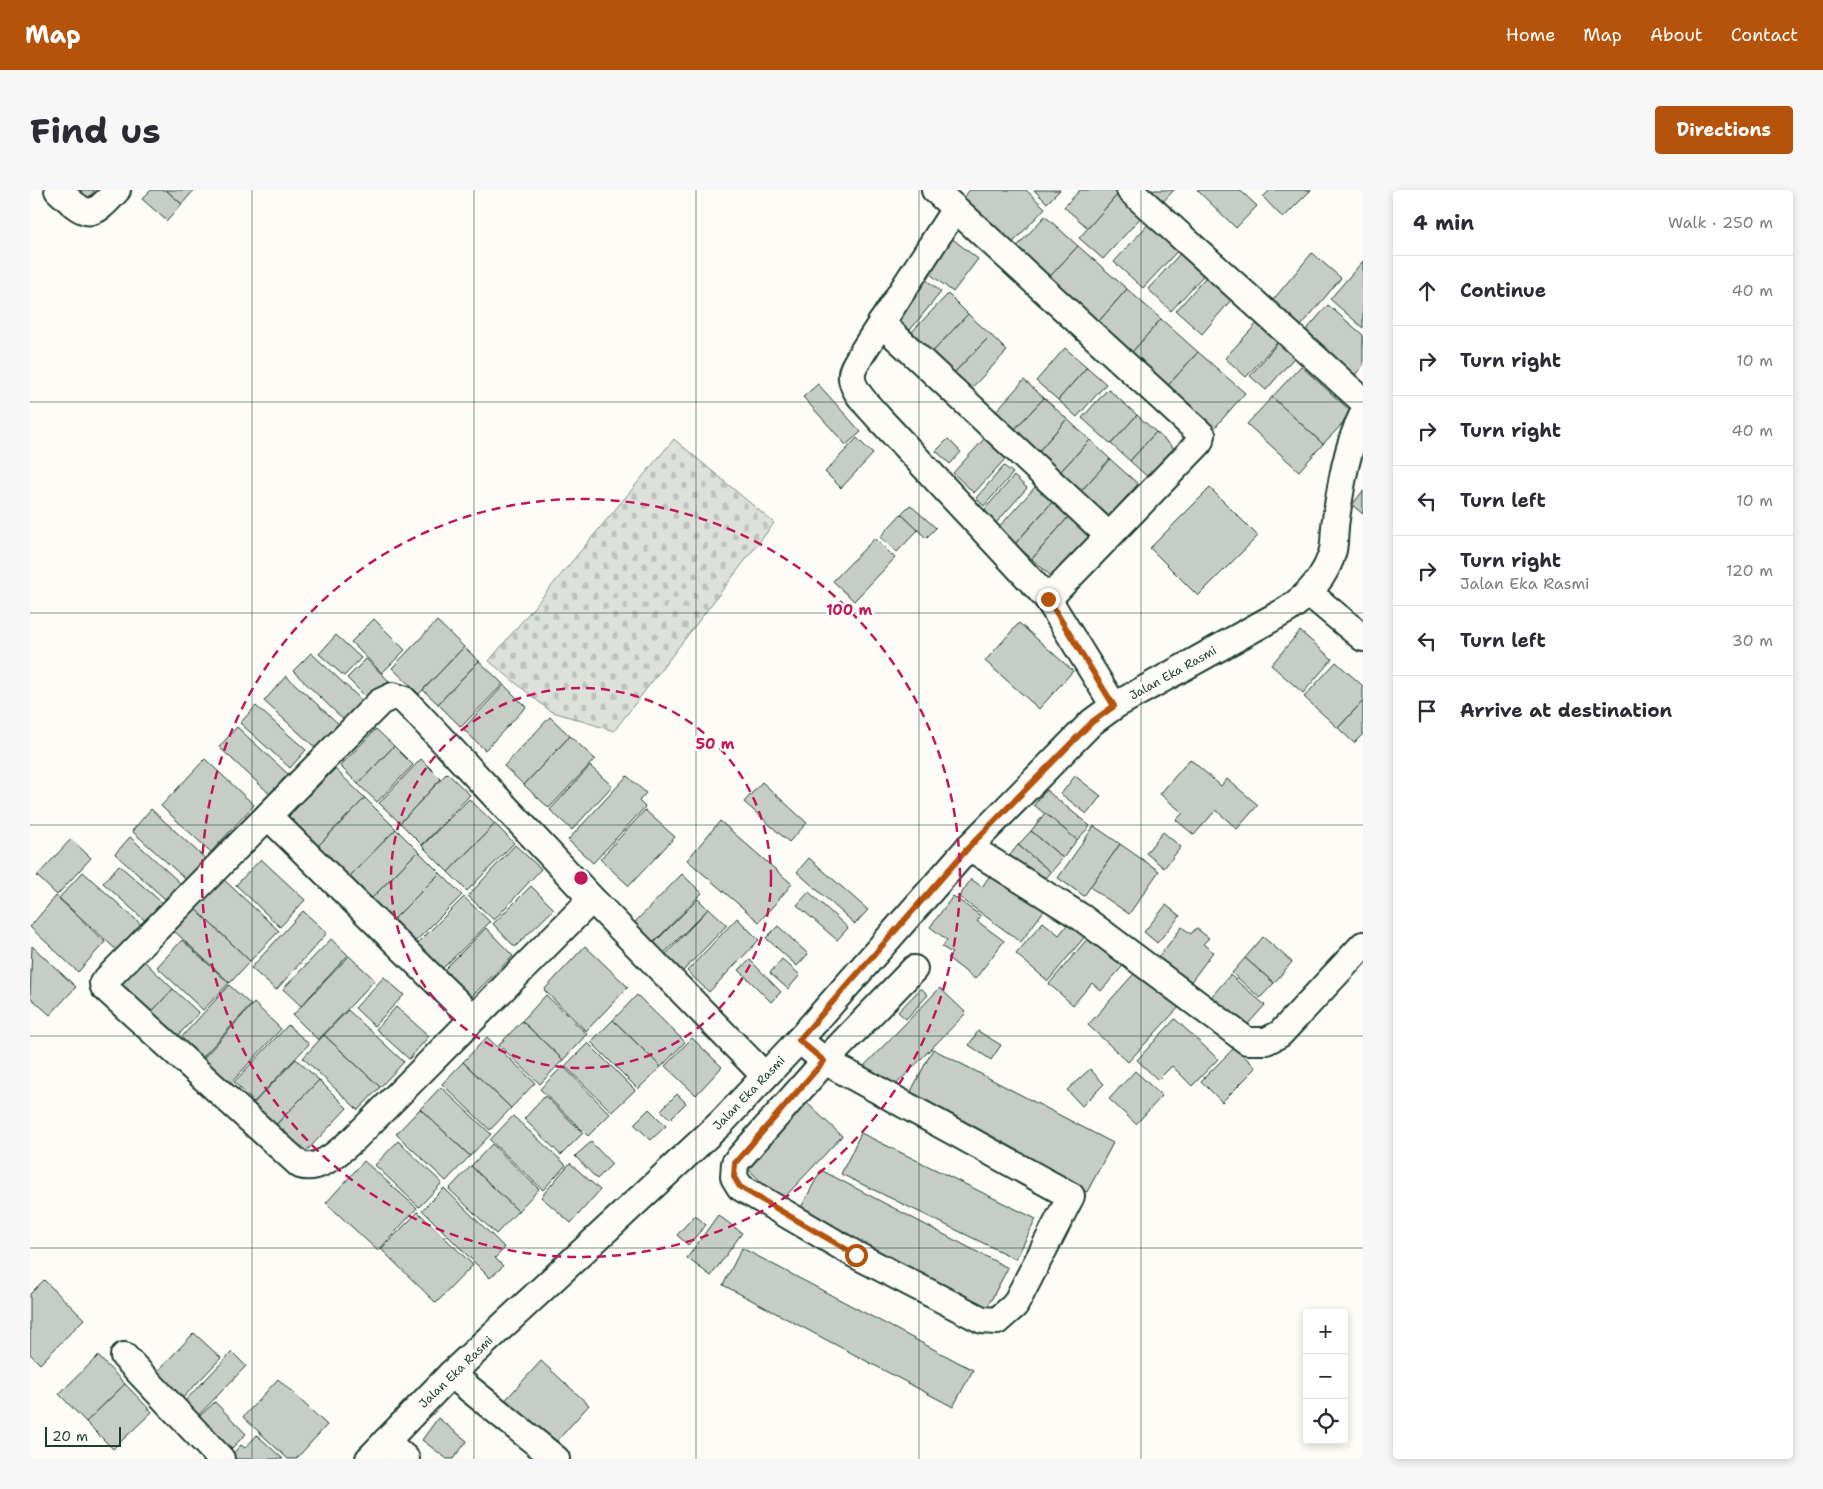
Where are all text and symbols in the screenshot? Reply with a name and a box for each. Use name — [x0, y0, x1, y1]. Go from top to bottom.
text: Map — [25, 19, 81, 51]
text: Home — [1506, 23, 1555, 47]
text: Map — [1583, 23, 1622, 47]
text: About — [1650, 23, 1703, 47]
text: Contact — [1731, 23, 1798, 47]
button: Directions — [1655, 106, 1793, 154]
text: Find us — [30, 107, 161, 154]
text: 4 min — [1413, 209, 1474, 237]
text: Walk · 250 m — [1668, 212, 1773, 233]
icon: ahead — [1413, 277, 1441, 305]
text: Continue — [1460, 278, 1546, 303]
text: 40 m — [1731, 280, 1773, 301]
icon: right — [1413, 347, 1441, 375]
text: Turn right — [1460, 348, 1561, 373]
text: 10 m — [1736, 350, 1773, 371]
icon: right — [1413, 417, 1441, 445]
text: Turn right — [1460, 418, 1561, 443]
text: 40 m — [1731, 420, 1773, 441]
icon: left — [1413, 487, 1441, 515]
text: Turn left — [1460, 488, 1546, 513]
text: 10 m — [1736, 490, 1773, 511]
text: Turn right — [1460, 548, 1561, 573]
icon: right — [1413, 557, 1441, 585]
text: 120 m — [1726, 560, 1773, 581]
text: Jalan Eka Rasmi — [1460, 573, 1590, 594]
route end — [1037, 588, 1060, 611]
text: 100 m — [826, 600, 872, 620]
icon: left — [1413, 627, 1441, 655]
text: Turn left — [1460, 628, 1546, 653]
text: 30 m — [1732, 630, 1773, 651]
street label: Jalan Eka Rasmi — [1127, 642, 1219, 704]
icon: arrive — [1413, 697, 1441, 725]
text: Arrive at destination — [1460, 698, 1672, 723]
text: 50 m — [696, 734, 735, 754]
centre of rings — [572, 869, 590, 887]
street label: Jalan Eka Rasmi — [709, 1052, 789, 1134]
route start — [845, 1244, 868, 1267]
map controls — [1303, 1309, 1348, 1444]
button: + — [1303, 1309, 1348, 1354]
street label: Jalan Eka Rasmi — [415, 1332, 497, 1412]
button: − — [1303, 1354, 1348, 1399]
button: locate — [1303, 1399, 1348, 1444]
scale bar — [45, 1424, 121, 1447]
text: 20 m — [52, 1427, 88, 1445]

